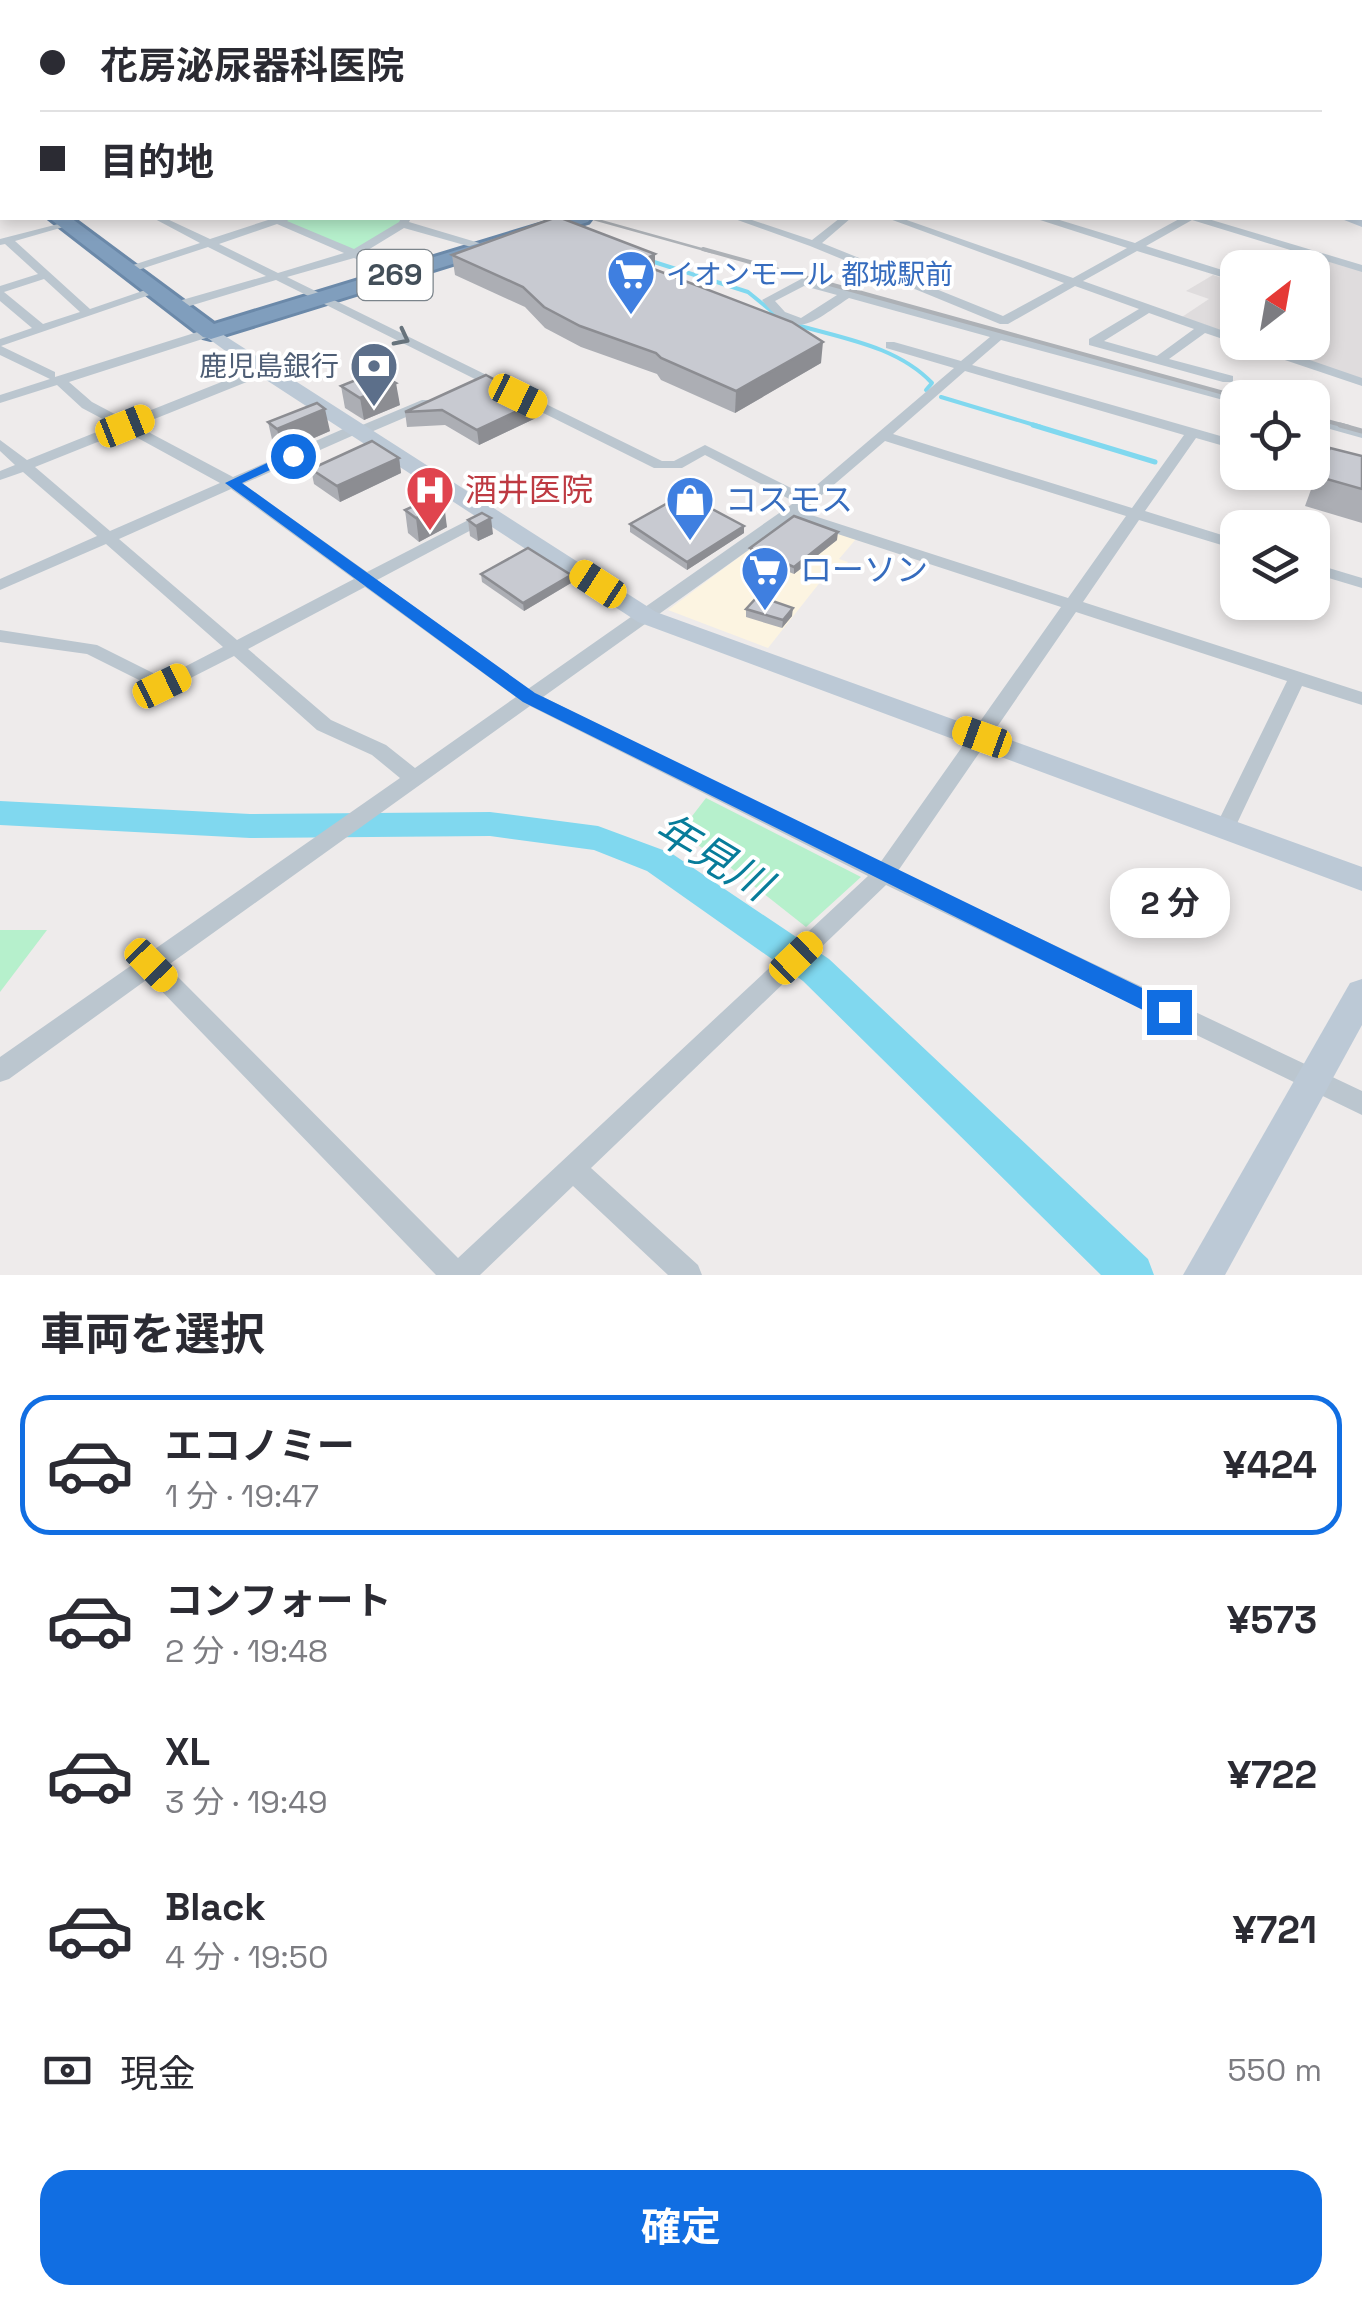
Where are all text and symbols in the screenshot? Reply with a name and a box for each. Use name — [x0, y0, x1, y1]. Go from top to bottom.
text: 花房泌尿器科医院 — [100, 42, 404, 90]
text: 目的地 — [100, 138, 214, 186]
supermarket icon: イオンモール 都城駅前 — [605, 248, 657, 316]
road number: 269 — [358, 250, 432, 300]
north arrow — [1220, 250, 1330, 360]
map controls — [1220, 250, 1330, 620]
place label: イオンモール 都城駅前 — [666, 256, 953, 292]
one-way arrow — [391, 326, 409, 346]
bank icon: 鹿児島銀行 — [348, 340, 400, 408]
place label: 鹿児島銀行 — [199, 348, 339, 384]
car — [484, 369, 552, 423]
button: locate — [1220, 380, 1330, 490]
car — [92, 401, 158, 451]
route start — [271, 434, 316, 479]
hospital icon: 酒井医院 — [404, 464, 456, 532]
place label: 酒井医院 — [465, 470, 593, 510]
shop icon: コスモス — [664, 474, 716, 542]
place label: コスモス — [725, 480, 853, 520]
button: layers — [1220, 510, 1330, 620]
supermarket icon: ローソン — [739, 544, 791, 612]
place label: ローソン — [800, 550, 928, 590]
car — [565, 555, 631, 613]
car — [128, 659, 196, 713]
car — [949, 713, 1015, 761]
water label: 年見川 — [645, 801, 784, 914]
callout: 2 分 — [1109, 867, 1229, 937]
text: 2 分 — [1140, 883, 1200, 923]
car — [764, 926, 828, 990]
car — [119, 933, 183, 997]
route end — [1147, 990, 1192, 1035]
text: 車両を選択 — [40, 1306, 265, 1363]
icon: car — [45, 1420, 135, 1510]
text: エコノミー — [165, 1422, 355, 1470]
text: ¥424 — [1223, 1441, 1317, 1489]
text: 1 分 · 19:47 — [165, 1476, 319, 1516]
icon: car — [45, 1575, 135, 1665]
text: コンフォート — [165, 1577, 392, 1625]
text: ¥573 — [1227, 1596, 1317, 1644]
text: 2 分 · 19:48 — [165, 1631, 328, 1671]
text: XL — [165, 1728, 210, 1776]
icon: car — [45, 1730, 135, 1820]
text: ¥722 — [1227, 1751, 1317, 1799]
text: 3 分 · 19:49 — [165, 1782, 328, 1822]
text: Black — [165, 1883, 266, 1931]
icon: car — [45, 1885, 135, 1975]
text: ¥721 — [1233, 1906, 1317, 1954]
text: 4 分 · 19:50 — [165, 1937, 328, 1977]
icon: cash — [40, 2043, 95, 2098]
text: 現金 — [120, 2050, 196, 2098]
text: 550 m — [1227, 2050, 1322, 2090]
button: 確定 — [40, 2170, 1322, 2285]

